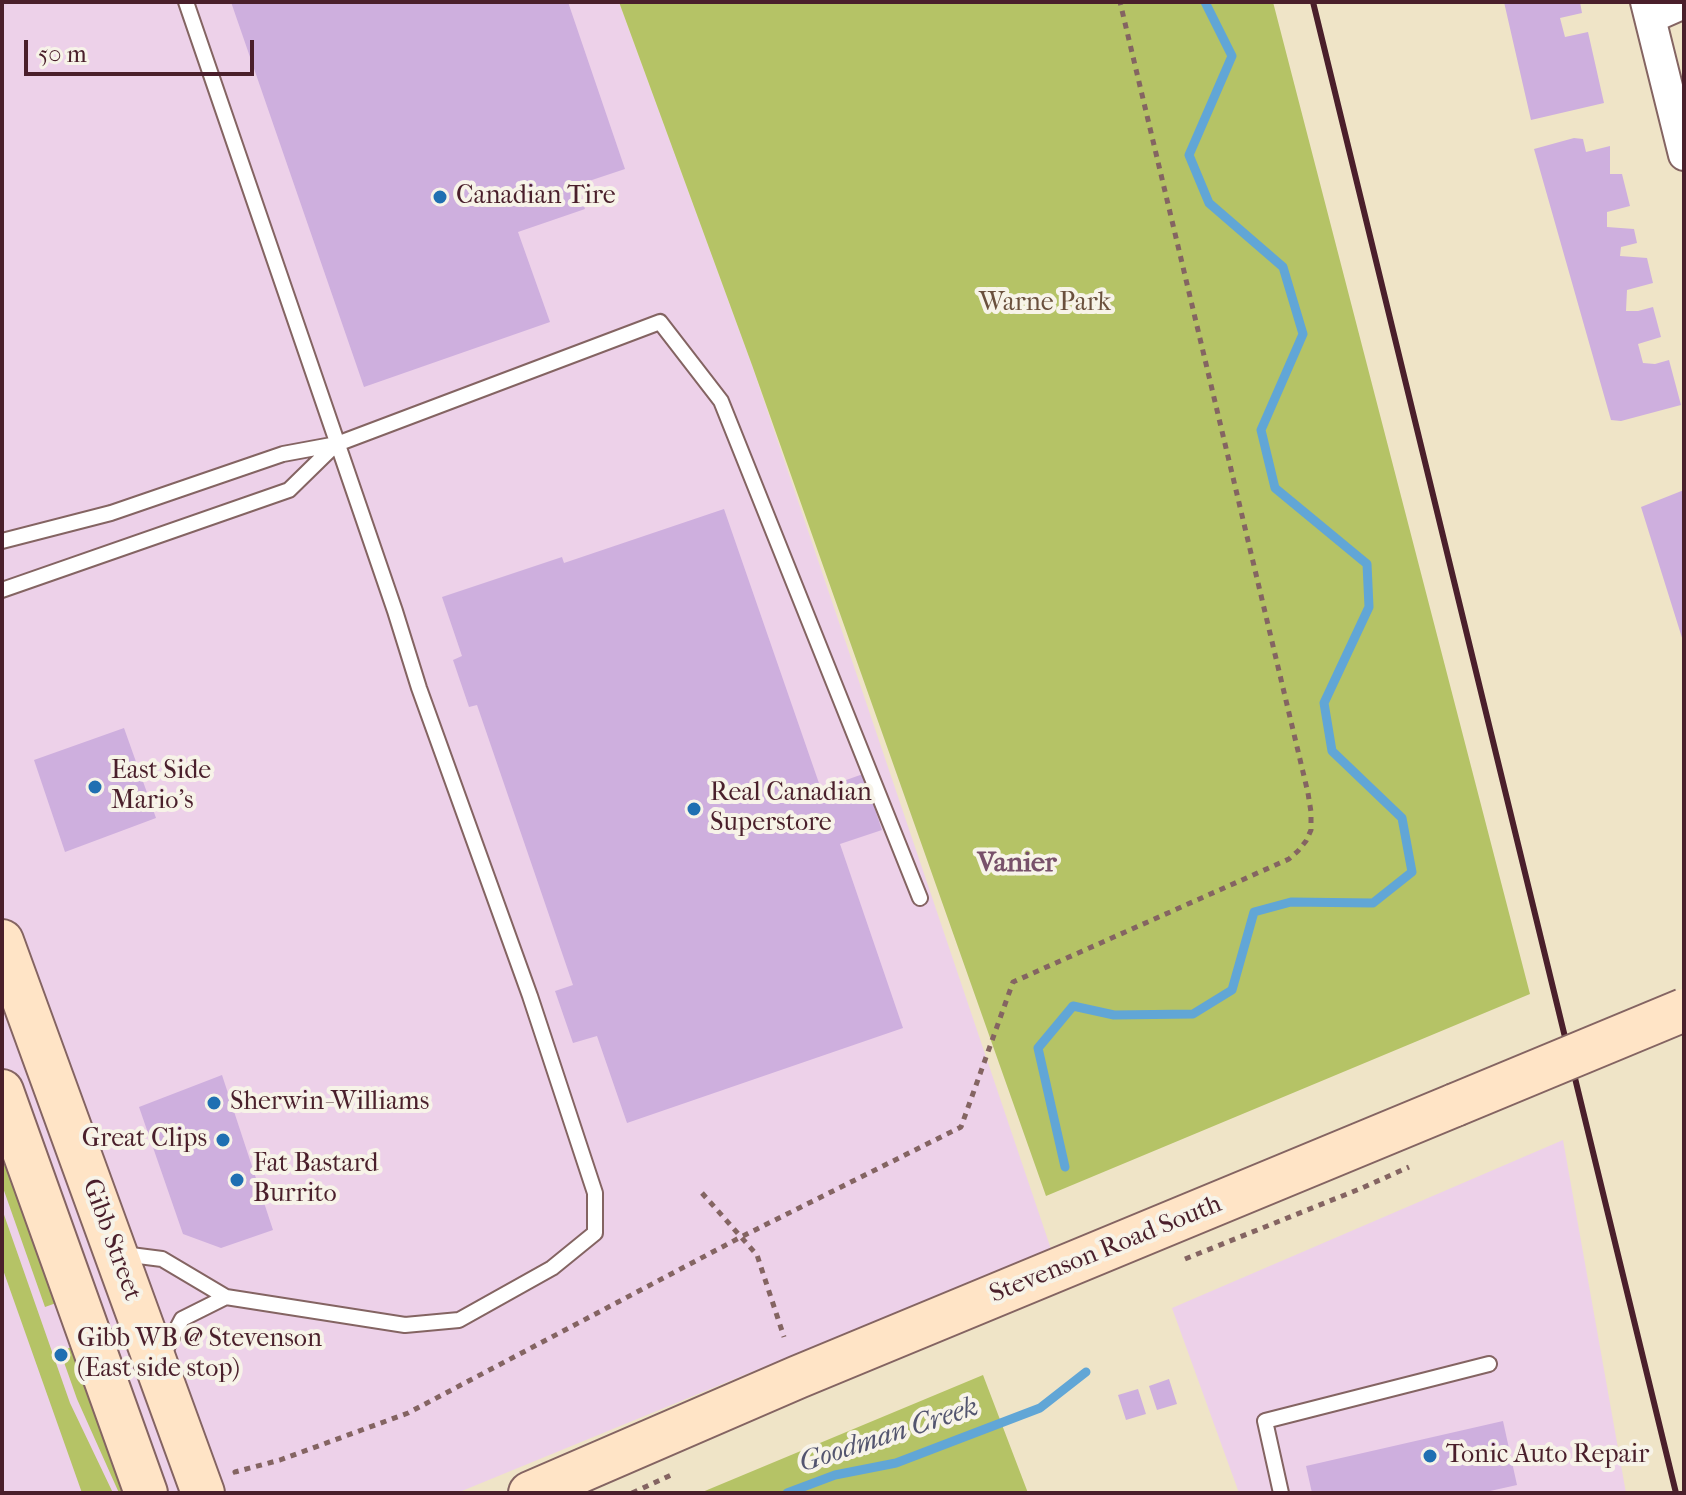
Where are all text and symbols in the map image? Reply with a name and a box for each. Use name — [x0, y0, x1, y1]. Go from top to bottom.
scale bar — [28, 24, 258, 74]
text: 50 m — [38, 40, 87, 68]
place label: Canadian Tire — [456, 181, 616, 213]
marker: Canadian Tire — [431, 188, 449, 206]
park label: Warne Park — [979, 288, 1111, 320]
place label: East Side Mario's — [111, 756, 211, 818]
marker: East Side Mario's — [86, 778, 104, 796]
place label: Real Canadian Superstore — [710, 778, 872, 840]
marker: Real Canadian Superstore — [685, 800, 703, 818]
district label: Vanier — [977, 847, 1057, 881]
place label: Sherwin-Williams — [230, 1087, 429, 1119]
marker: Sherwin-Williams — [205, 1094, 223, 1112]
place label: Great Clips — [82, 1124, 207, 1156]
marker: Great Clips — [214, 1131, 232, 1149]
place label: Fat Bastard Burrito — [253, 1149, 378, 1210]
marker: Fat Bastard Burrito — [228, 1171, 246, 1189]
street label: Gibb Street — [75, 1175, 147, 1305]
street label: Stevenson Road South — [985, 1189, 1227, 1311]
place label: Gibb WB @ Stevenson (East side stop) — [77, 1324, 322, 1386]
marker: Gibb WB @ Stevenson (East side stop) — [52, 1346, 70, 1364]
water label: Goodman Creek — [795, 1391, 983, 1481]
place label: Tonic Auto Repair — [1446, 1440, 1649, 1472]
marker: Tonic Auto Repair — [1421, 1447, 1439, 1465]

